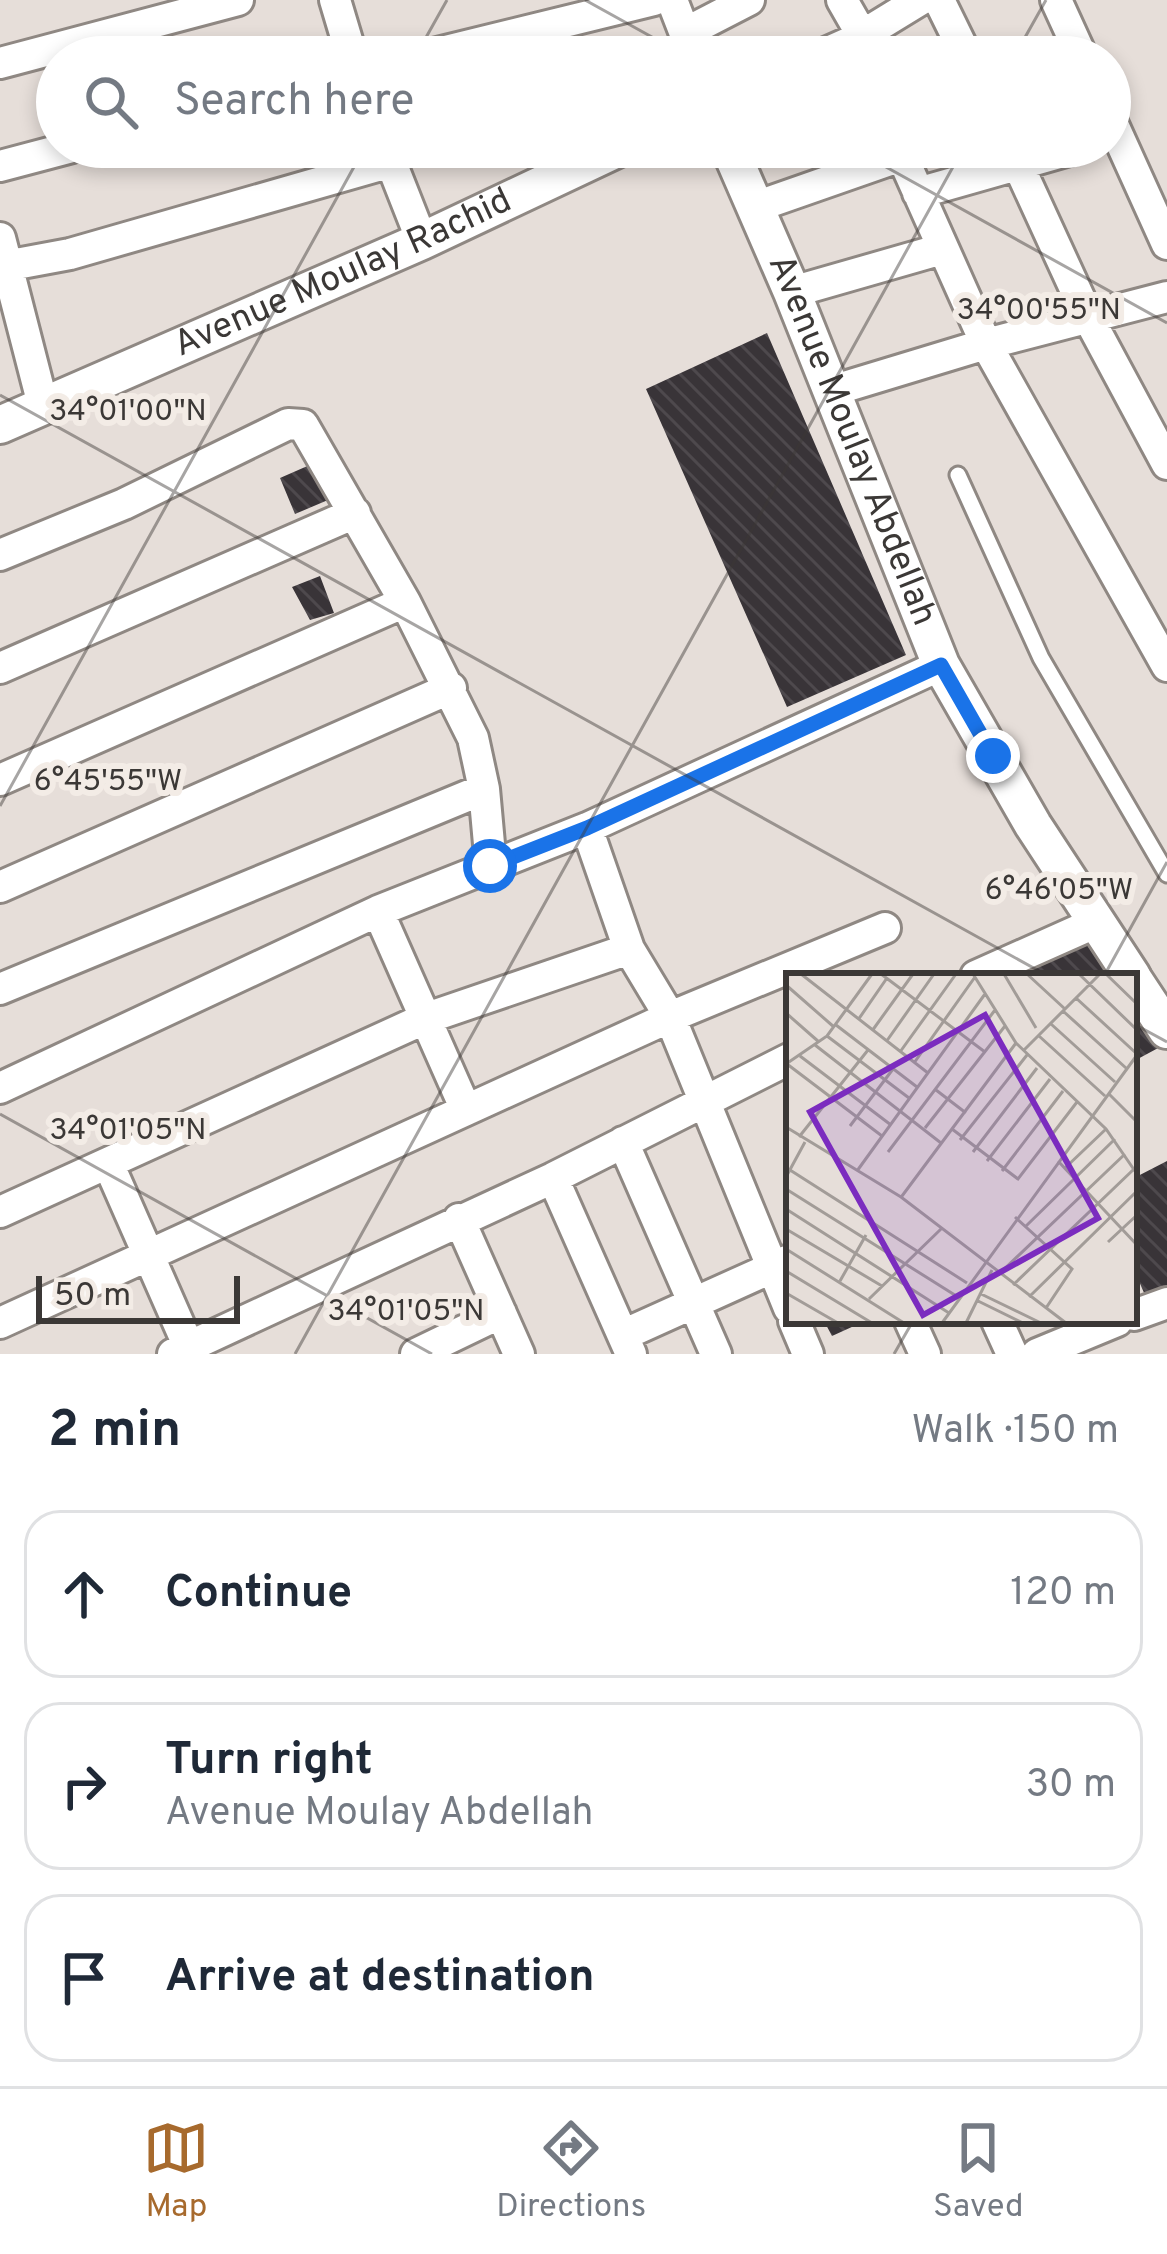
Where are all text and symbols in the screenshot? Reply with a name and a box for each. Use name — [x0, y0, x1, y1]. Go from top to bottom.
search box — [36, 36, 1131, 168]
icon: search — [78, 69, 144, 135]
text: Search here — [174, 74, 414, 131]
street label: Avenue Moulay Rachid — [167, 179, 520, 369]
street label: Avenue Moulay Abdellah — [756, 248, 946, 633]
text: 34°00'55"N — [957, 293, 1121, 330]
text: 34°01'00"N — [49, 394, 207, 431]
route end — [966, 729, 1020, 783]
text: 6°45'55"W — [34, 764, 182, 801]
route start — [463, 839, 517, 893]
text: 6°46'05"W — [985, 873, 1133, 910]
inset map — [786, 973, 1137, 1324]
text: 34°01'05"N — [49, 1113, 207, 1150]
scale bar — [36, 1270, 240, 1323]
text: 50 m — [54, 1276, 131, 1318]
text: 34°01'05"N — [327, 1294, 485, 1331]
text: 2 min — [48, 1400, 181, 1465]
text: Walk · 150 m — [912, 1408, 1119, 1457]
icon: ahead — [51, 1561, 117, 1627]
text: Continue — [165, 1566, 352, 1623]
text: 120 m — [1010, 1570, 1116, 1619]
text: Turn right — [165, 1733, 373, 1790]
icon: right — [51, 1753, 117, 1819]
text: 30 m — [1026, 1762, 1116, 1811]
text: Avenue Moulay Abdellah — [165, 1790, 593, 1839]
icon: arrive — [51, 1945, 117, 2011]
text: Arrive at destination — [165, 1950, 595, 2007]
tab: Map — [143, 2115, 209, 2229]
tab: Directions — [496, 2115, 646, 2229]
tab: Saved — [933, 2115, 1024, 2229]

